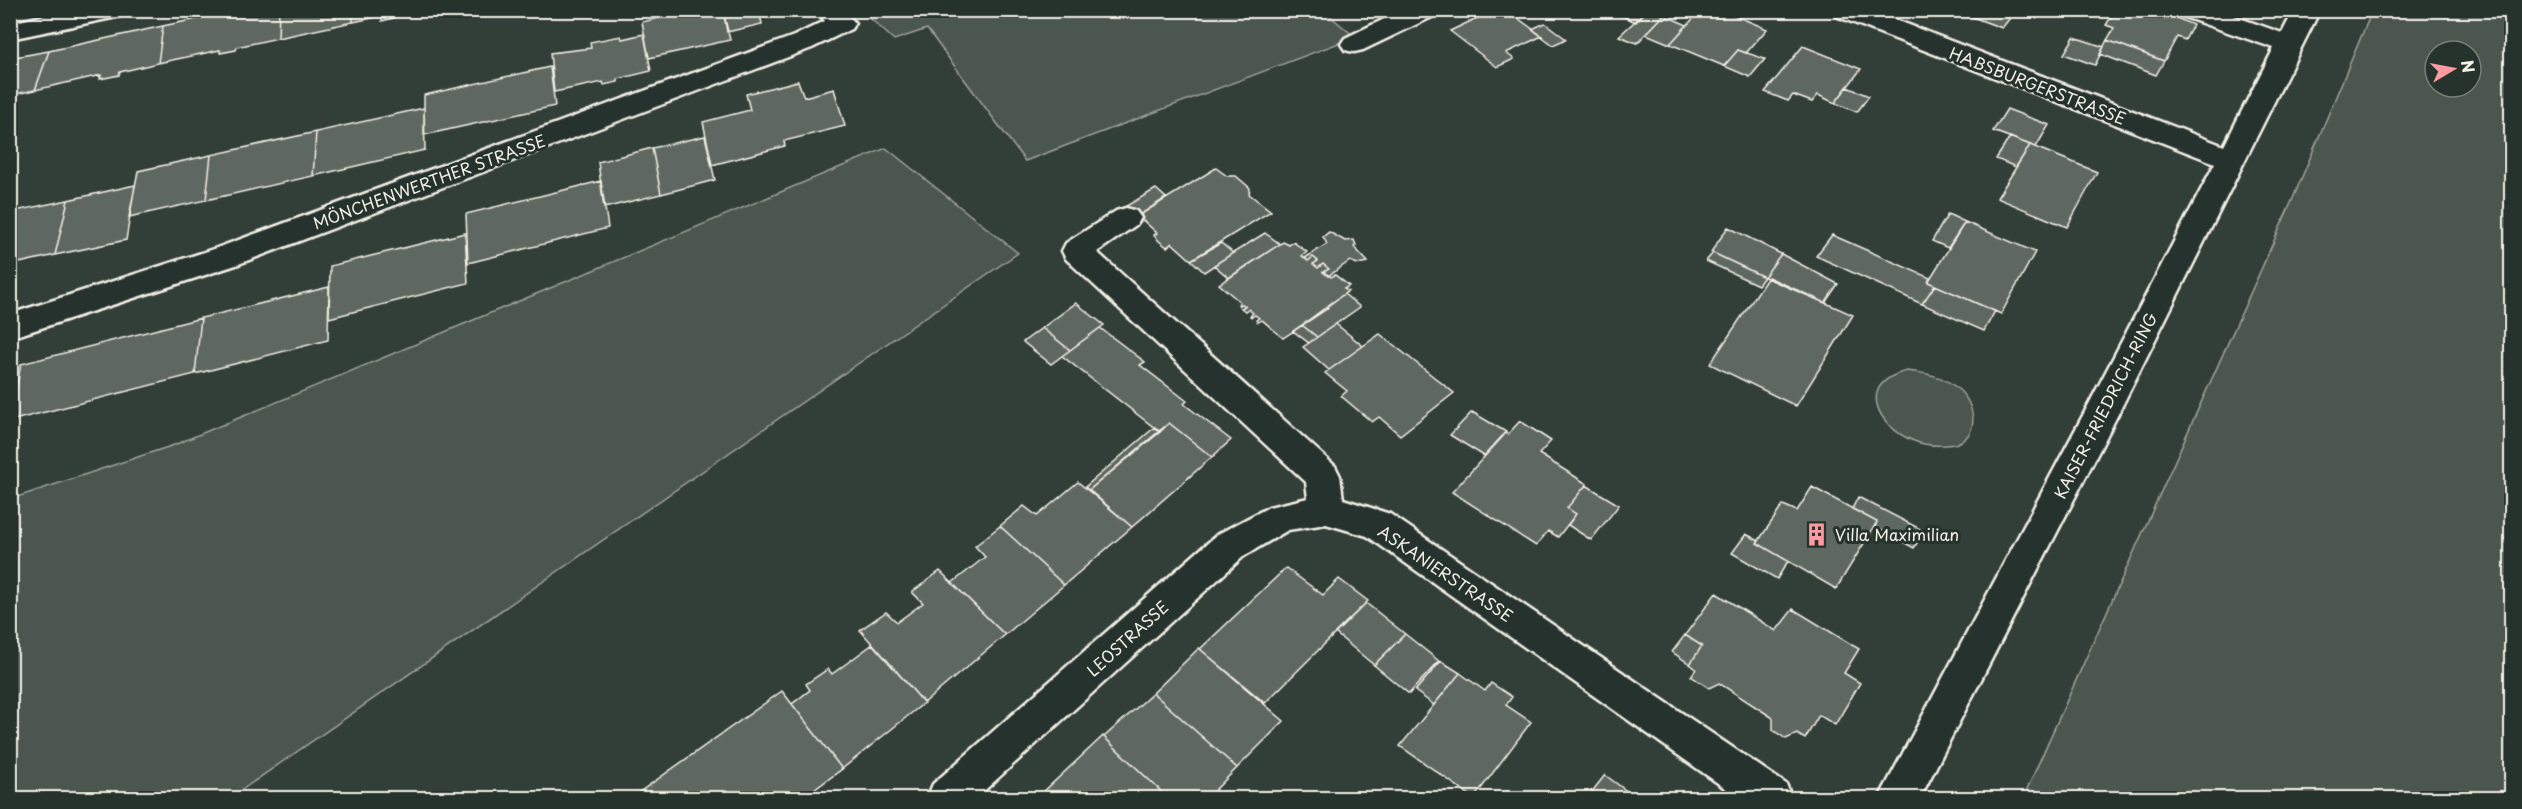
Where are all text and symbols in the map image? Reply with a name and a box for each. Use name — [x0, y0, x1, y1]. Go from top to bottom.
north arrow — [2423, 39, 2483, 99]
street label: HABSBURGERSTRASSE — [1946, 40, 2130, 130]
text: N — [2456, 58, 2482, 75]
street label: MÖNCHENWERTHER STRASSE — [309, 128, 549, 234]
street label: KAISER-FRIEDRICH-RING — [2047, 307, 2163, 503]
street label: ASKANIERSTRASSE — [1374, 519, 1518, 627]
building icon: Villa Maximilian — [1804, 521, 1830, 547]
place label: Villa Maximilian — [1835, 522, 1959, 546]
street label: LEOSTRASSE — [1081, 595, 1173, 681]

